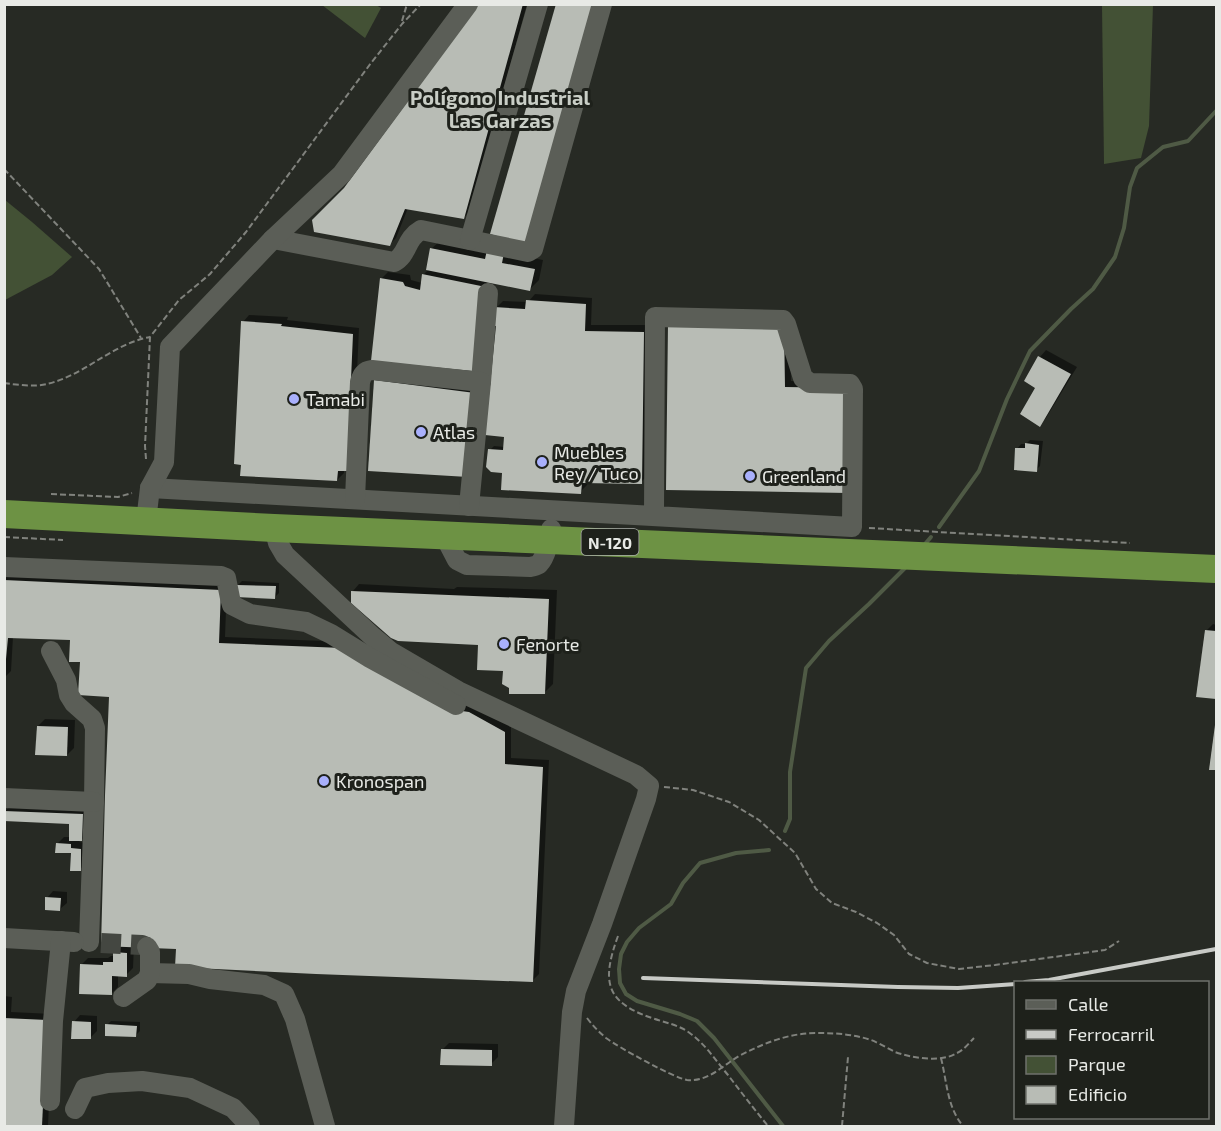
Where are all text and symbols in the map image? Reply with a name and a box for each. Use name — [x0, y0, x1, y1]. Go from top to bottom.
district label: Polígono Industrial Las Garzas — [410, 85, 591, 132]
place label: Tamabi — [306, 388, 365, 410]
marker: Tamabi — [287, 392, 301, 406]
place label: Atlas — [433, 421, 475, 443]
marker: Atlas — [414, 425, 428, 439]
place label: Muebles Rey / Tuco — [554, 441, 639, 484]
marker: Muebles Rey / Tuco — [535, 455, 549, 469]
place label: Greenland — [762, 465, 846, 487]
marker: Greenland — [743, 469, 757, 483]
road number: N-120 — [582, 529, 638, 555]
place label: Fenorte — [516, 633, 580, 655]
marker: Fenorte — [497, 637, 511, 651]
place label: Kronospan — [336, 770, 424, 792]
marker: Kronospan — [317, 774, 331, 788]
legend — [1014, 981, 1209, 1119]
text: Calle — [1068, 993, 1109, 1015]
text: Ferrocarril — [1068, 1023, 1155, 1045]
text: Parque — [1068, 1053, 1126, 1075]
text: Edificio — [1068, 1083, 1127, 1105]

